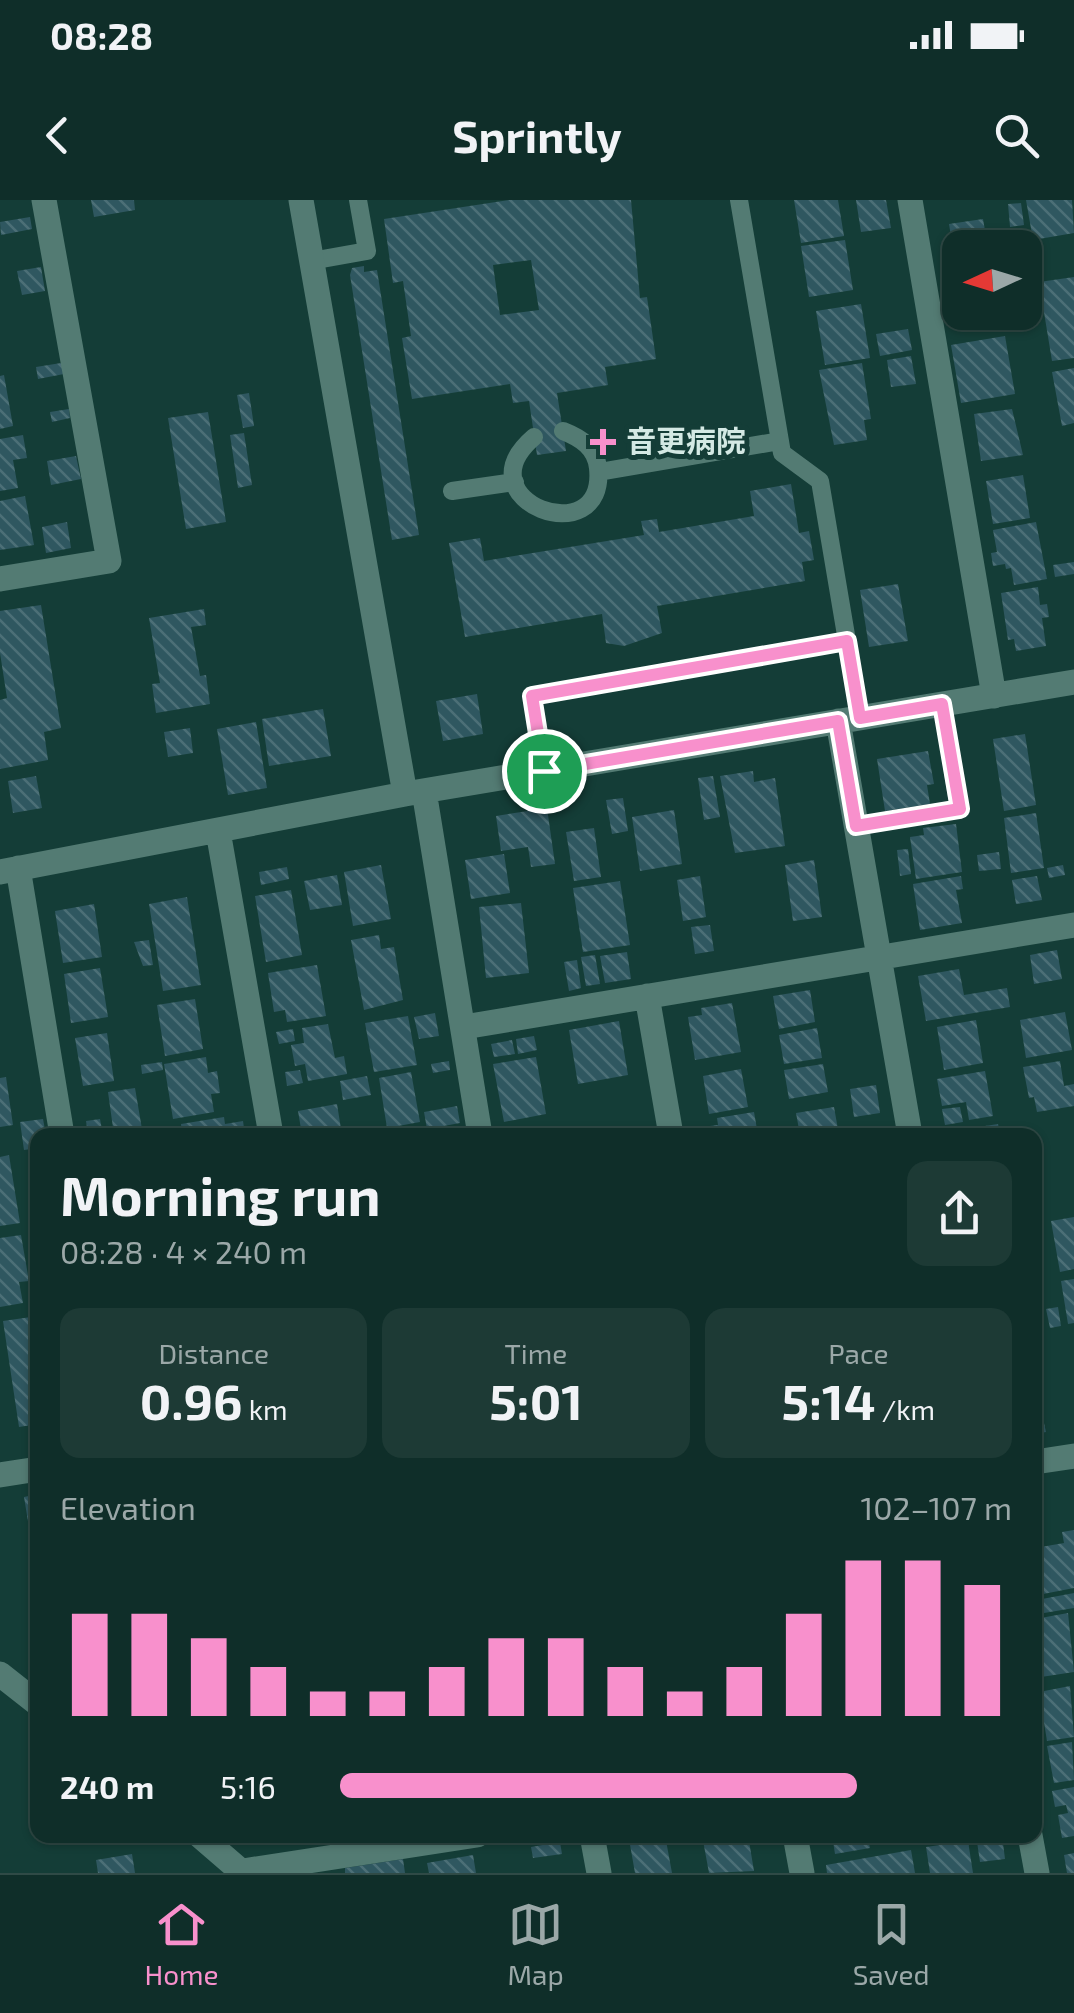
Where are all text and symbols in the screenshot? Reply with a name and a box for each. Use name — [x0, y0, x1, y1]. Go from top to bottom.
text: 08:28 — [50, 12, 153, 58]
icon: back — [30, 108, 85, 163]
text: Sprintly — [452, 108, 622, 162]
icon: search — [989, 108, 1044, 163]
north arrow — [942, 230, 1042, 330]
map controls — [942, 230, 1042, 330]
place label: 音更病院 — [626, 422, 746, 458]
marker: 音更病院 — [590, 429, 616, 455]
pin — [502, 729, 587, 814]
icon: arrive — [517, 744, 572, 799]
text: Morning run — [60, 1161, 381, 1227]
button: share — [907, 1161, 1012, 1266]
text: 08:28 · 4 × 240 m — [60, 1232, 307, 1270]
text: Distance — [158, 1336, 269, 1370]
text: Time — [505, 1336, 567, 1370]
text: Pace — [828, 1336, 888, 1370]
text: 0.96 — [140, 1370, 243, 1430]
text: 5:01 — [489, 1370, 583, 1430]
text: 5:14 — [782, 1370, 876, 1430]
text: km — [243, 1392, 288, 1426]
text: /km — [876, 1392, 935, 1426]
text: Elevation — [60, 1488, 196, 1526]
text: 102–107 m — [860, 1488, 1012, 1526]
text: 240 m — [60, 1767, 154, 1805]
text: 5:16 — [220, 1767, 276, 1805]
tab: Home — [144, 1897, 219, 1991]
tab: Map — [508, 1897, 564, 1991]
tab: Saved — [853, 1897, 930, 1991]

